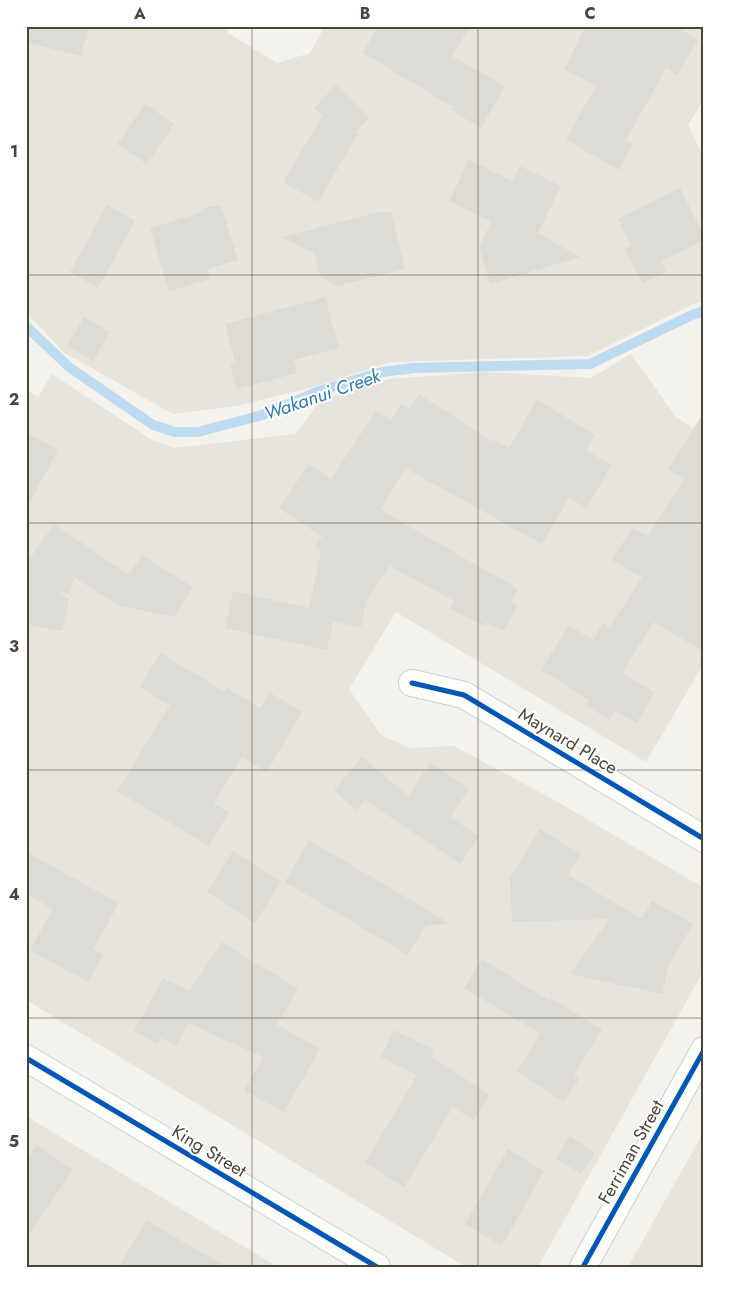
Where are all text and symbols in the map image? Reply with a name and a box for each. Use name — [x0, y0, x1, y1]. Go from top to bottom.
text: A — [133, 2, 146, 25]
text: B — [360, 2, 370, 25]
text: C — [584, 2, 596, 25]
text: 1 — [10, 140, 18, 163]
water label: Wakanui Creek — [260, 362, 385, 427]
text: 2 — [9, 388, 19, 411]
text: 3 — [9, 635, 19, 658]
street label: Maynard Place — [513, 701, 623, 781]
text: 4 — [8, 883, 20, 906]
street label: Ferriman Street — [592, 1095, 671, 1209]
street label: King Street — [167, 1119, 252, 1184]
text: 5 — [9, 1130, 19, 1153]

